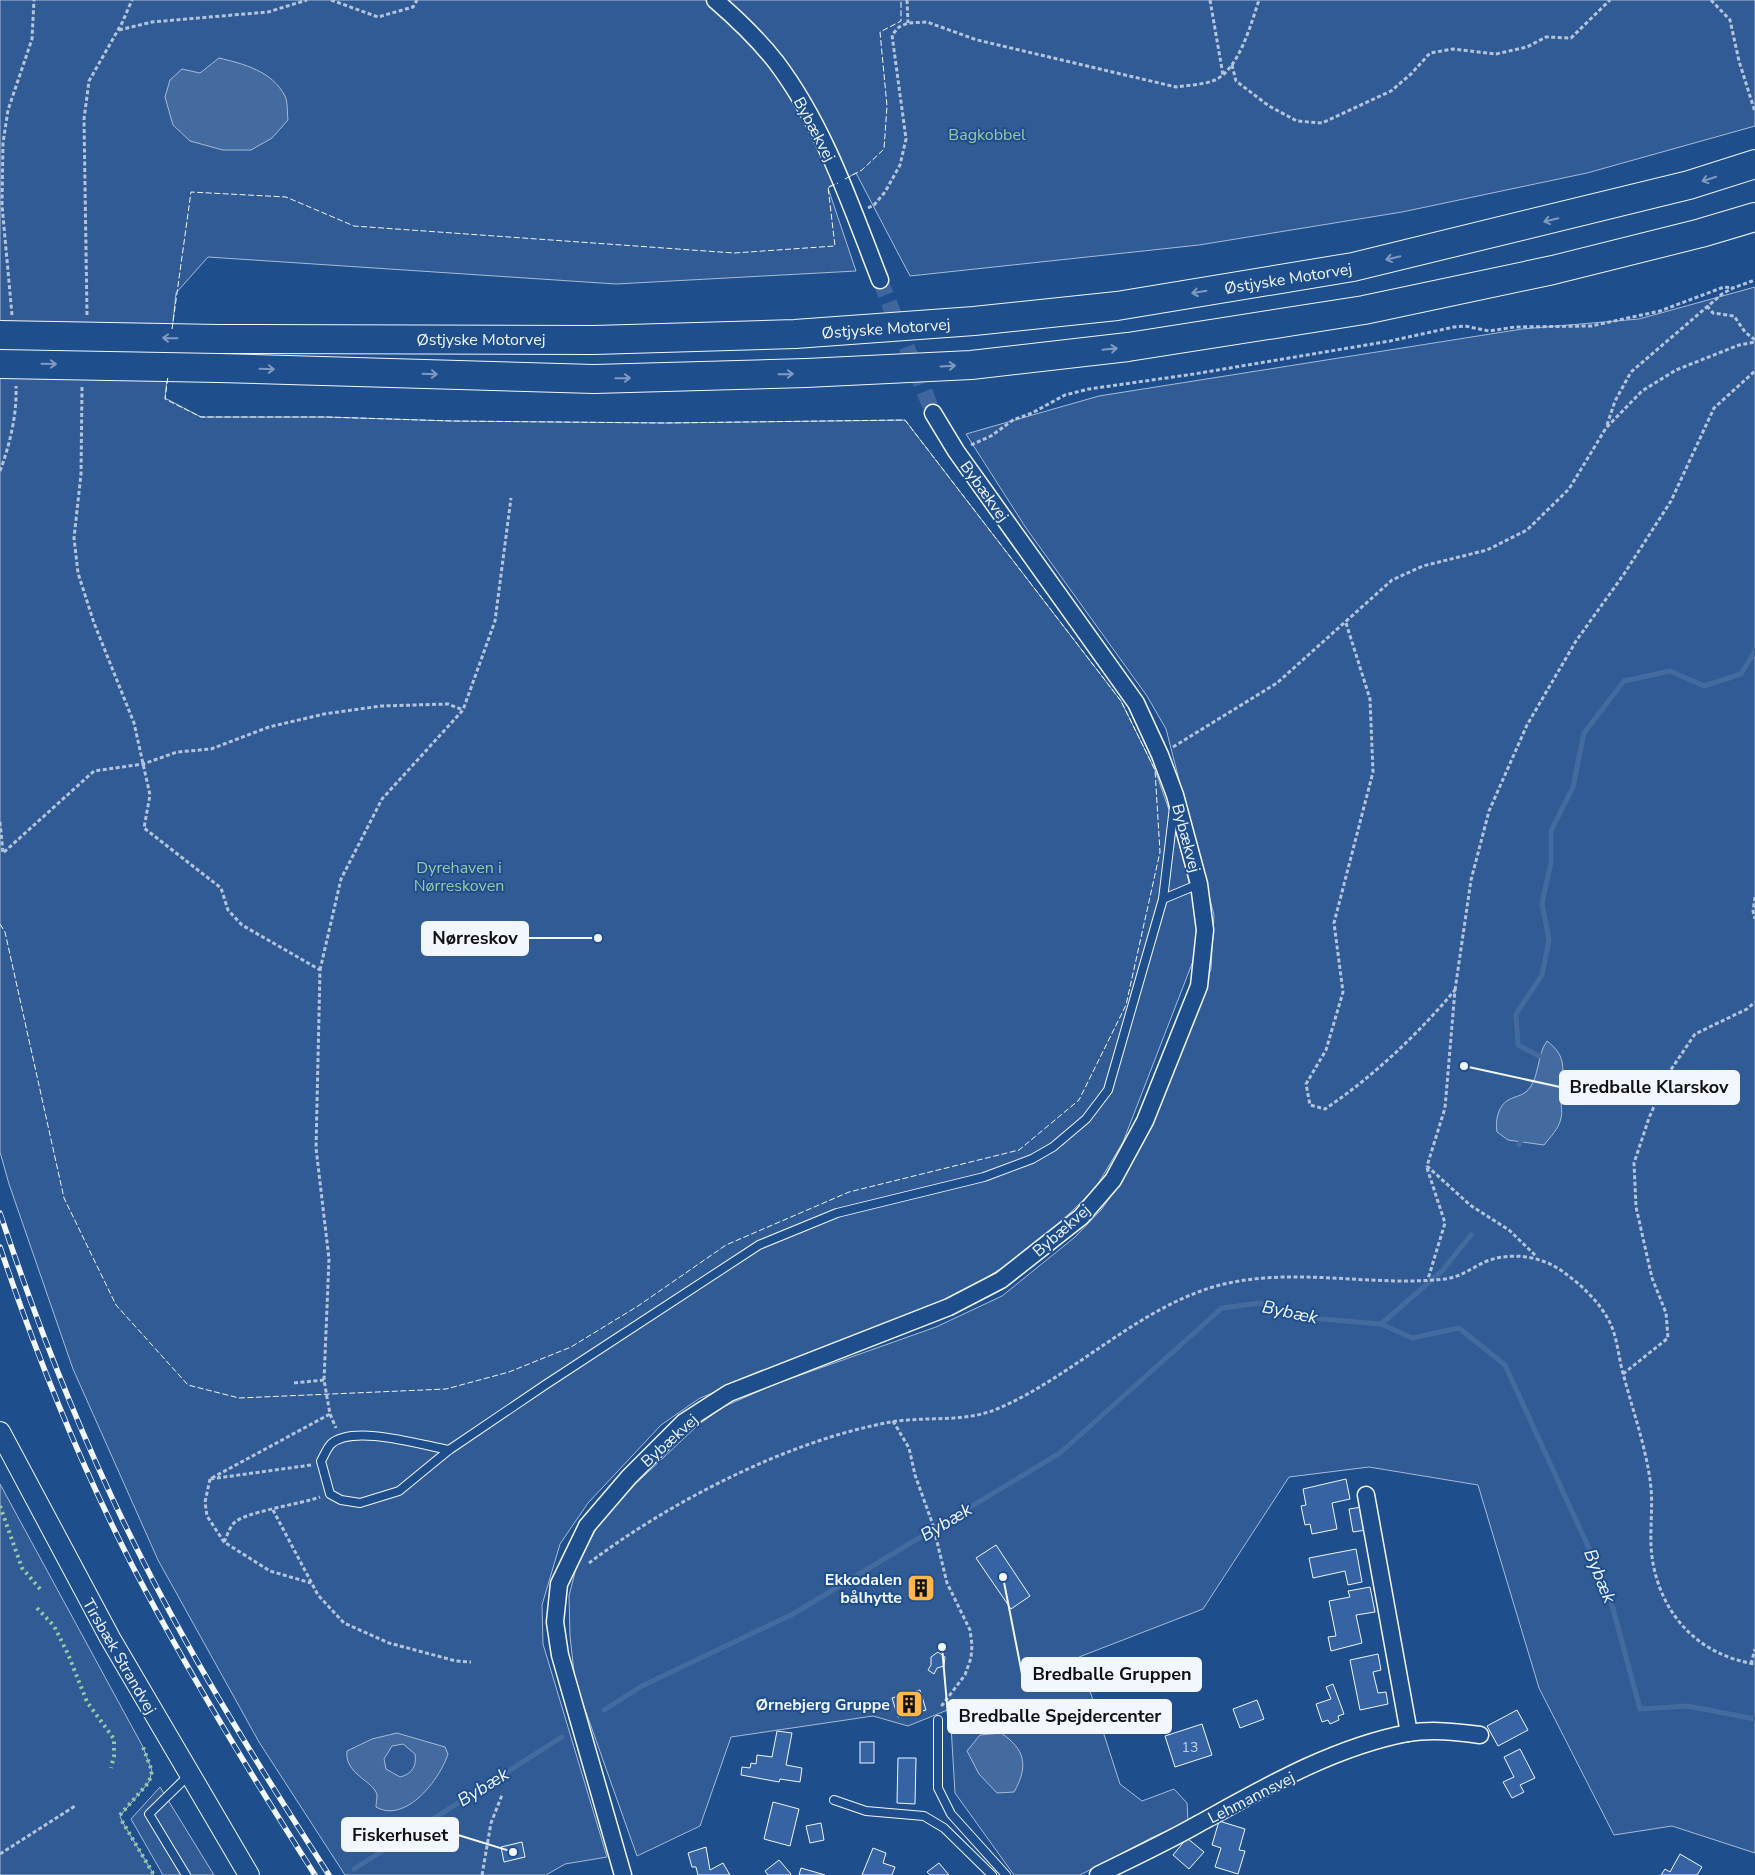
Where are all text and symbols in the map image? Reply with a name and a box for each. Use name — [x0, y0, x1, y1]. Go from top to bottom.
street label: Bybækvej — [788, 93, 840, 166]
park label: Bagkobbel — [948, 124, 1026, 146]
one-way arrow — [1701, 175, 1717, 184]
one-way arrow — [1544, 216, 1560, 226]
one-way arrow — [1386, 254, 1402, 263]
street label: Østjyske Motorvej — [1223, 258, 1354, 300]
one-way arrow — [1191, 288, 1207, 298]
street label: Østjyske Motorvej — [821, 314, 951, 344]
street label: Østjyske Motorvej — [417, 329, 545, 351]
one-way arrow — [163, 333, 179, 343]
one-way arrow — [1101, 344, 1117, 354]
one-way arrow — [40, 360, 56, 369]
one-way arrow — [940, 361, 956, 371]
one-way arrow — [259, 364, 275, 374]
one-way arrow — [422, 369, 438, 379]
one-way arrow — [778, 369, 794, 379]
one-way arrow — [615, 373, 631, 383]
street label: Bybækvej — [955, 457, 1014, 526]
street label: Bybækvej — [1166, 801, 1206, 875]
park label: Dyrehaven i Nørreskoven — [414, 857, 504, 897]
callout: Nørreskov — [422, 922, 528, 955]
text: Nørreskov — [432, 926, 518, 950]
callout: Bredballe Klarskov — [1560, 1071, 1739, 1104]
text: Bredballe Klarskov — [1570, 1075, 1729, 1099]
street label: Bybækvej — [1028, 1199, 1095, 1262]
water label: Bybæk — [1260, 1294, 1321, 1330]
street label: Bybækvej — [636, 1409, 703, 1472]
water label: Bybæk — [916, 1497, 977, 1547]
water label: Bybæk — [1578, 1545, 1622, 1608]
place label: Ekkodalen bålhytte — [825, 1569, 902, 1609]
building icon: Ekkodalen bålhytte — [906, 1573, 936, 1603]
street label: Tirsbæk Strandvej — [77, 1595, 161, 1718]
callout: Bredballe Gruppen — [1022, 1658, 1201, 1691]
text: Bredballe Gruppen — [1032, 1662, 1192, 1686]
building icon: Ørnebjerg Gruppe — [894, 1689, 924, 1719]
place label: Ørnebjerg Gruppe — [755, 1694, 890, 1716]
callout: Bredballe Spejdercenter — [948, 1700, 1171, 1733]
text: Bredballe Spejdercenter — [959, 1704, 1161, 1728]
house number: 13 — [1182, 1738, 1198, 1757]
water label: Bybæk — [453, 1761, 514, 1812]
street label: Lehmannsvej — [1204, 1767, 1299, 1829]
callout: Fiskerhuset — [342, 1818, 458, 1851]
text: Fiskerhuset — [352, 1823, 448, 1847]

